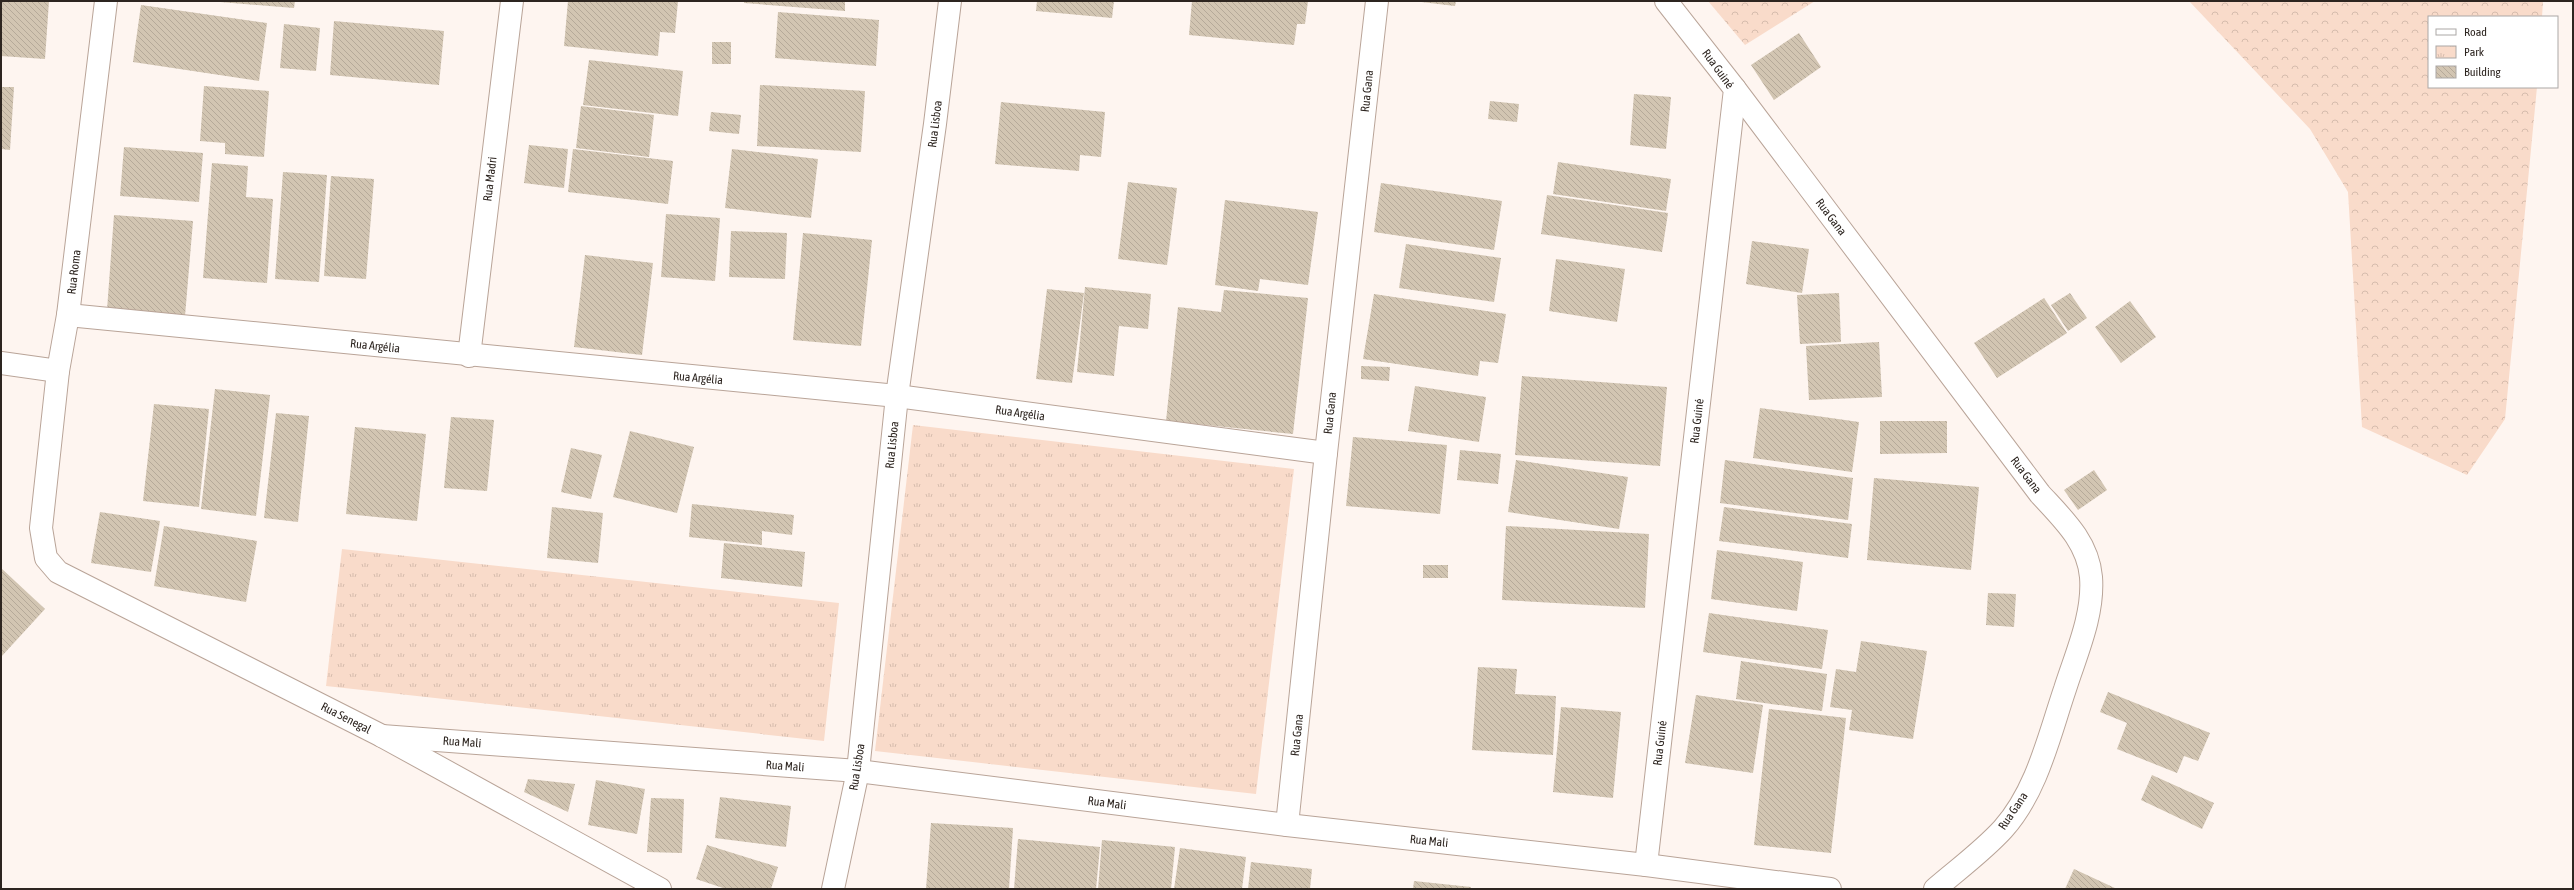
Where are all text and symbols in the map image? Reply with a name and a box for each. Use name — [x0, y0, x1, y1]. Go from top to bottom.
legend — [2428, 16, 2558, 88]
text: Road — [2464, 25, 2487, 39]
text: Park — [2464, 45, 2485, 59]
street label: Rua Guiné — [1699, 47, 1737, 91]
text: Building — [2464, 65, 2502, 79]
street label: Rua Gana — [1358, 69, 1376, 113]
street label: Rua Lisboa — [925, 100, 945, 148]
street label: Rua Madri — [480, 156, 500, 202]
street label: Rua Gana — [1813, 196, 1849, 238]
street label: Rua Roma — [64, 249, 84, 295]
street label: Rua Argélia — [349, 336, 401, 356]
street label: Rua Argélia — [673, 369, 723, 387]
street label: Rua Gana — [1321, 391, 1339, 435]
street label: Rua Guiné — [1687, 398, 1707, 444]
street label: Rua Argélia — [994, 403, 1046, 423]
street label: Rua Lisboa — [883, 421, 901, 469]
street label: Rua Gana — [2008, 454, 2044, 496]
street label: Rua Senegal — [319, 699, 374, 737]
street label: Rua Gana — [1288, 713, 1306, 757]
street label: Rua Guiné — [1650, 720, 1670, 766]
street label: Rua Mali — [442, 734, 482, 750]
street label: Rua Lisboa — [846, 742, 868, 792]
street label: Rua Mali — [765, 758, 805, 774]
street label: Rua Gana — [1995, 790, 2031, 832]
street label: Rua Mali — [1087, 794, 1127, 812]
street label: Rua Mali — [1409, 832, 1449, 850]

